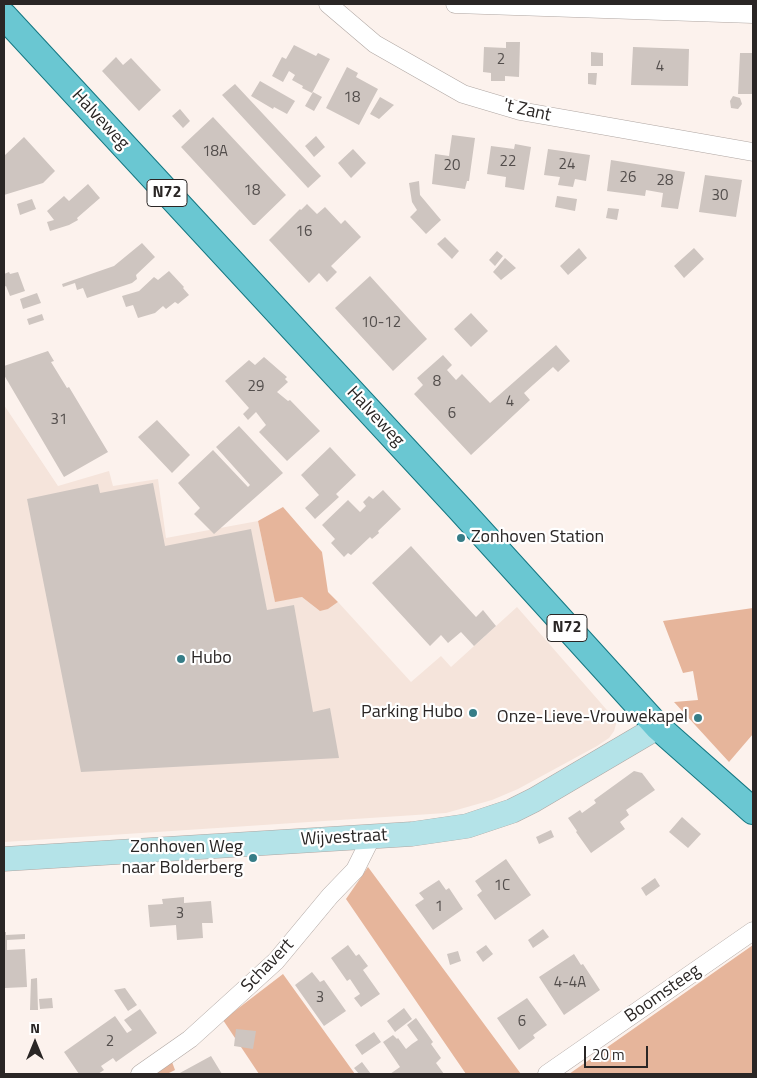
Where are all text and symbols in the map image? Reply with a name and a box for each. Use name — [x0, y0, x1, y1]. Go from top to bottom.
house number: 2 — [497, 51, 505, 69]
house number: 4 — [656, 58, 664, 76]
street label: Halveweg — [67, 85, 133, 155]
house number: 18 — [344, 89, 360, 107]
street label: 't Zant — [501, 95, 553, 127]
house number: 18A — [202, 143, 228, 161]
house number: 22 — [500, 153, 516, 171]
house number: 24 — [559, 156, 575, 174]
house number: 20 — [444, 157, 460, 175]
house number: 26 — [620, 169, 636, 187]
house number: 28 — [657, 172, 673, 190]
road number: N72 — [147, 180, 187, 207]
house number: 18 — [244, 182, 260, 200]
house number: 30 — [712, 187, 728, 205]
house number: 16 — [296, 223, 312, 241]
house number: 10-12 — [361, 314, 401, 332]
house number: 8 — [433, 373, 441, 391]
house number: 29 — [248, 378, 264, 396]
street label: Halveweg — [342, 382, 408, 452]
house number: 4 — [506, 393, 514, 411]
house number: 6 — [448, 405, 456, 423]
house number: 31 — [51, 411, 67, 429]
place label: Zonhoven Station — [471, 527, 604, 549]
marker: Zonhoven Station — [455, 532, 467, 544]
road number: N72 — [547, 614, 587, 641]
place label: Hubo — [191, 648, 232, 670]
marker: Hubo — [175, 653, 187, 665]
place label: Parking Hubo — [361, 702, 463, 724]
marker: Parking Hubo — [467, 707, 479, 719]
place label: Onze-Lieve-Vrouwekapel — [497, 707, 688, 729]
marker: Onze-Lieve-Vrouwekapel — [692, 712, 704, 724]
street label: Wijvestraat — [300, 825, 388, 851]
place label: Zonhoven Weg naar Bolderberg — [122, 837, 243, 880]
marker: Zonhoven Weg naar Bolderberg — [247, 852, 259, 864]
house number: 1C — [494, 877, 510, 895]
house number: 1 — [435, 898, 443, 916]
house number: 3 — [176, 905, 184, 923]
street label: Schavert — [237, 935, 299, 997]
street label: Boomsteeg — [621, 960, 705, 1028]
house number: 4-4A — [554, 974, 586, 992]
house number: 3 — [316, 989, 324, 1007]
house number: 6 — [518, 1013, 526, 1031]
text: N — [30, 1017, 40, 1038]
north arrow — [10, 1018, 60, 1068]
house number: 2 — [106, 1033, 114, 1051]
scale bar — [587, 1036, 651, 1068]
text: 20 m — [592, 1043, 625, 1066]

